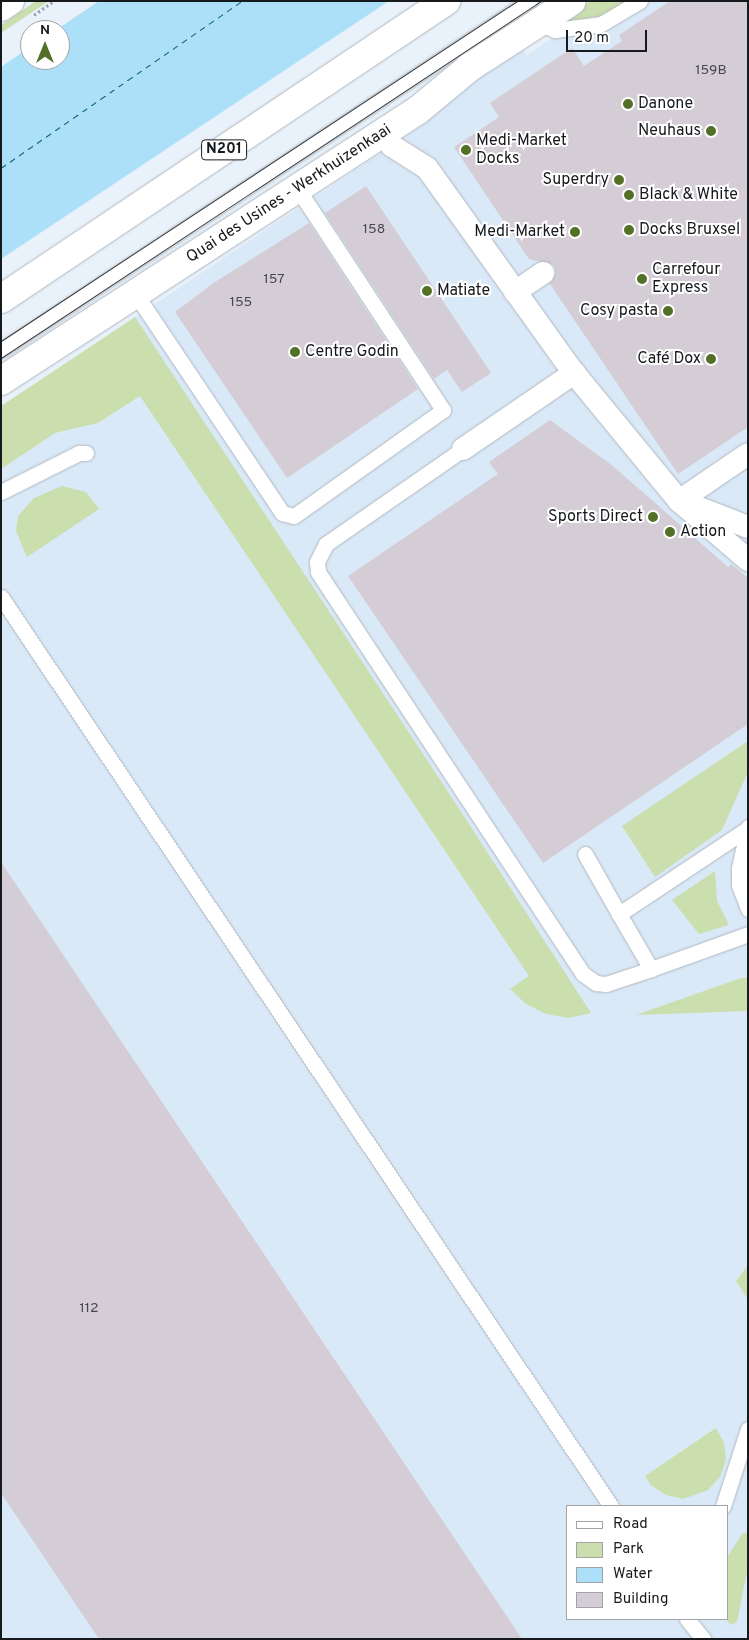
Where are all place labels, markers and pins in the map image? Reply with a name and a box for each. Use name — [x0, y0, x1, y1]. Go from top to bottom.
place label: Danone — [638, 94, 693, 114]
marker: Danone — [622, 98, 634, 110]
place label: Neuhaus — [638, 121, 701, 141]
marker: Neuhaus — [705, 125, 717, 137]
place label: Medi-Market Docks — [476, 131, 567, 169]
marker: Medi-Market Docks — [460, 144, 472, 156]
place label: Superdry — [543, 170, 609, 190]
marker: Superdry — [613, 174, 625, 186]
place label: Black & White — [639, 185, 738, 205]
marker: Black & White — [623, 189, 635, 201]
place label: Docks Bruxsel — [639, 220, 740, 240]
place label: Medi-Market — [474, 222, 565, 242]
marker: Docks Bruxsel — [623, 224, 635, 236]
marker: Medi-Market — [569, 226, 581, 238]
place label: Carrefour Express — [652, 260, 720, 298]
marker: Carrefour Express — [636, 273, 648, 285]
place label: Matiate — [437, 281, 490, 301]
marker: Matiate — [421, 285, 433, 297]
place label: Cosy pasta — [580, 301, 658, 321]
marker: Cosy pasta — [662, 305, 674, 317]
place label: Centre Godin — [305, 342, 399, 362]
marker: Centre Godin — [289, 346, 301, 358]
place label: Café Dox — [637, 349, 701, 369]
marker: Café Dox — [705, 353, 717, 365]
place label: Sports Direct — [548, 507, 643, 527]
marker: Sports Direct — [647, 511, 659, 523]
place label: Action — [680, 522, 726, 542]
marker: Action — [664, 526, 676, 538]

